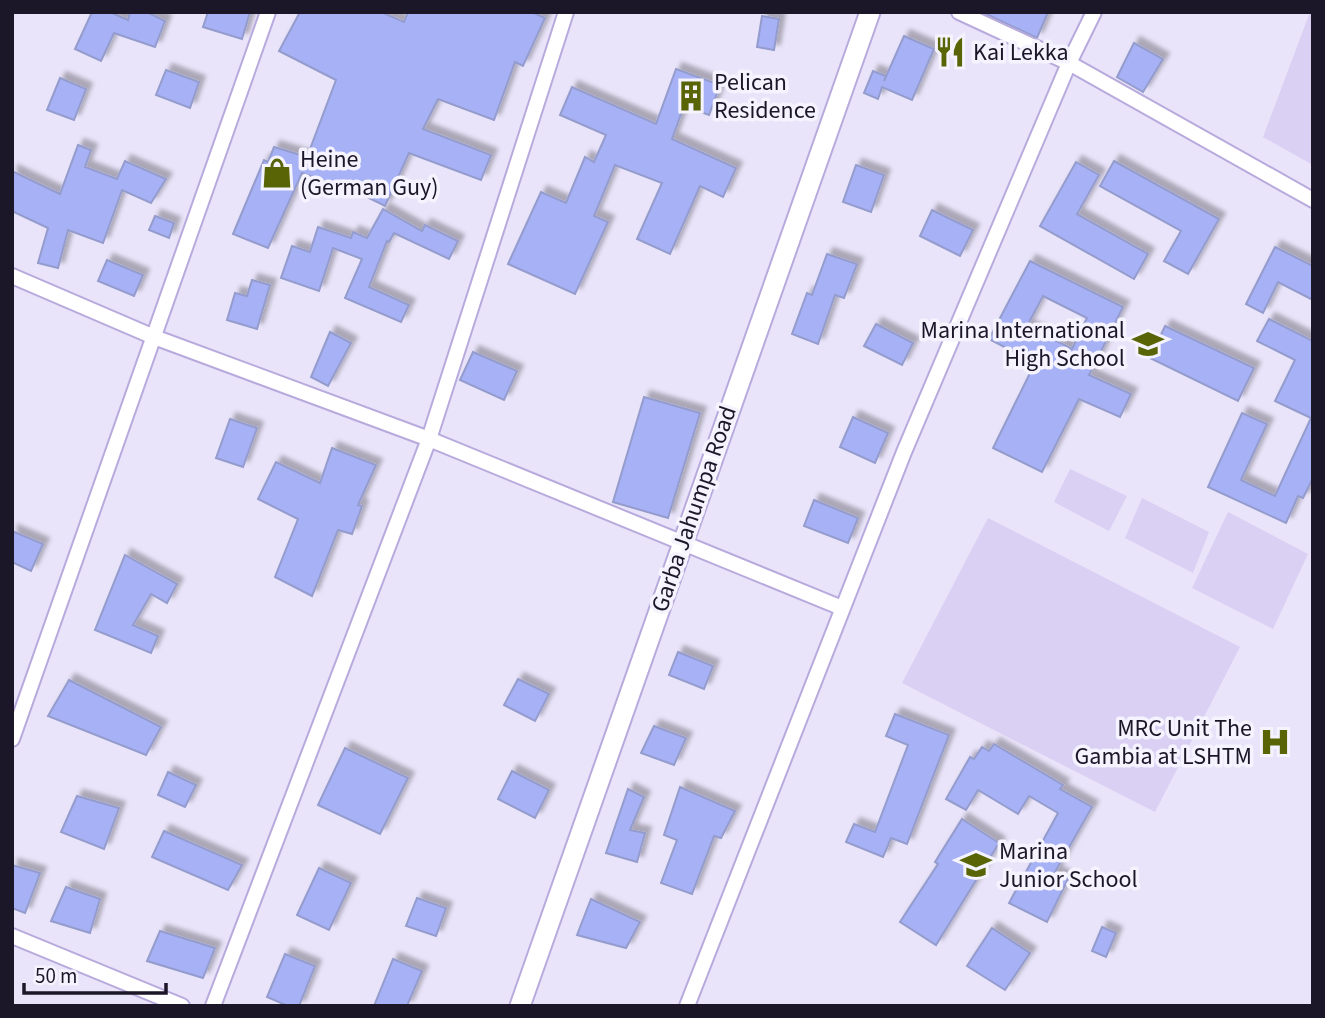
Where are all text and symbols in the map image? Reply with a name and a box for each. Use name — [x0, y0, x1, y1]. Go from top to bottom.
restaurant icon: Kai Lekka — [933, 35, 967, 69]
place label: Kai Lekka — [973, 35, 1069, 70]
place label: Pelican Residence — [714, 65, 816, 128]
building icon: Pelican Residence — [674, 79, 708, 113]
place label: Heine (German Guy) — [300, 142, 439, 205]
shop icon: Heine (German Guy) — [260, 156, 294, 190]
place label: Marina International High School — [920, 313, 1125, 376]
school or university icon: Marina International High School — [1131, 327, 1165, 361]
street label: Garba Jahumpa Road — [642, 401, 746, 617]
place label: MRC Unit The Gambia at LSHTM — [1075, 711, 1252, 774]
hospital icon: MRC Unit The Gambia at LSHTM — [1258, 725, 1292, 759]
place label: Marina Junior School — [999, 834, 1138, 897]
school or university icon: Marina Junior School — [959, 848, 993, 882]
scale bar — [24, 951, 166, 995]
text: 50 m — [35, 961, 77, 991]

